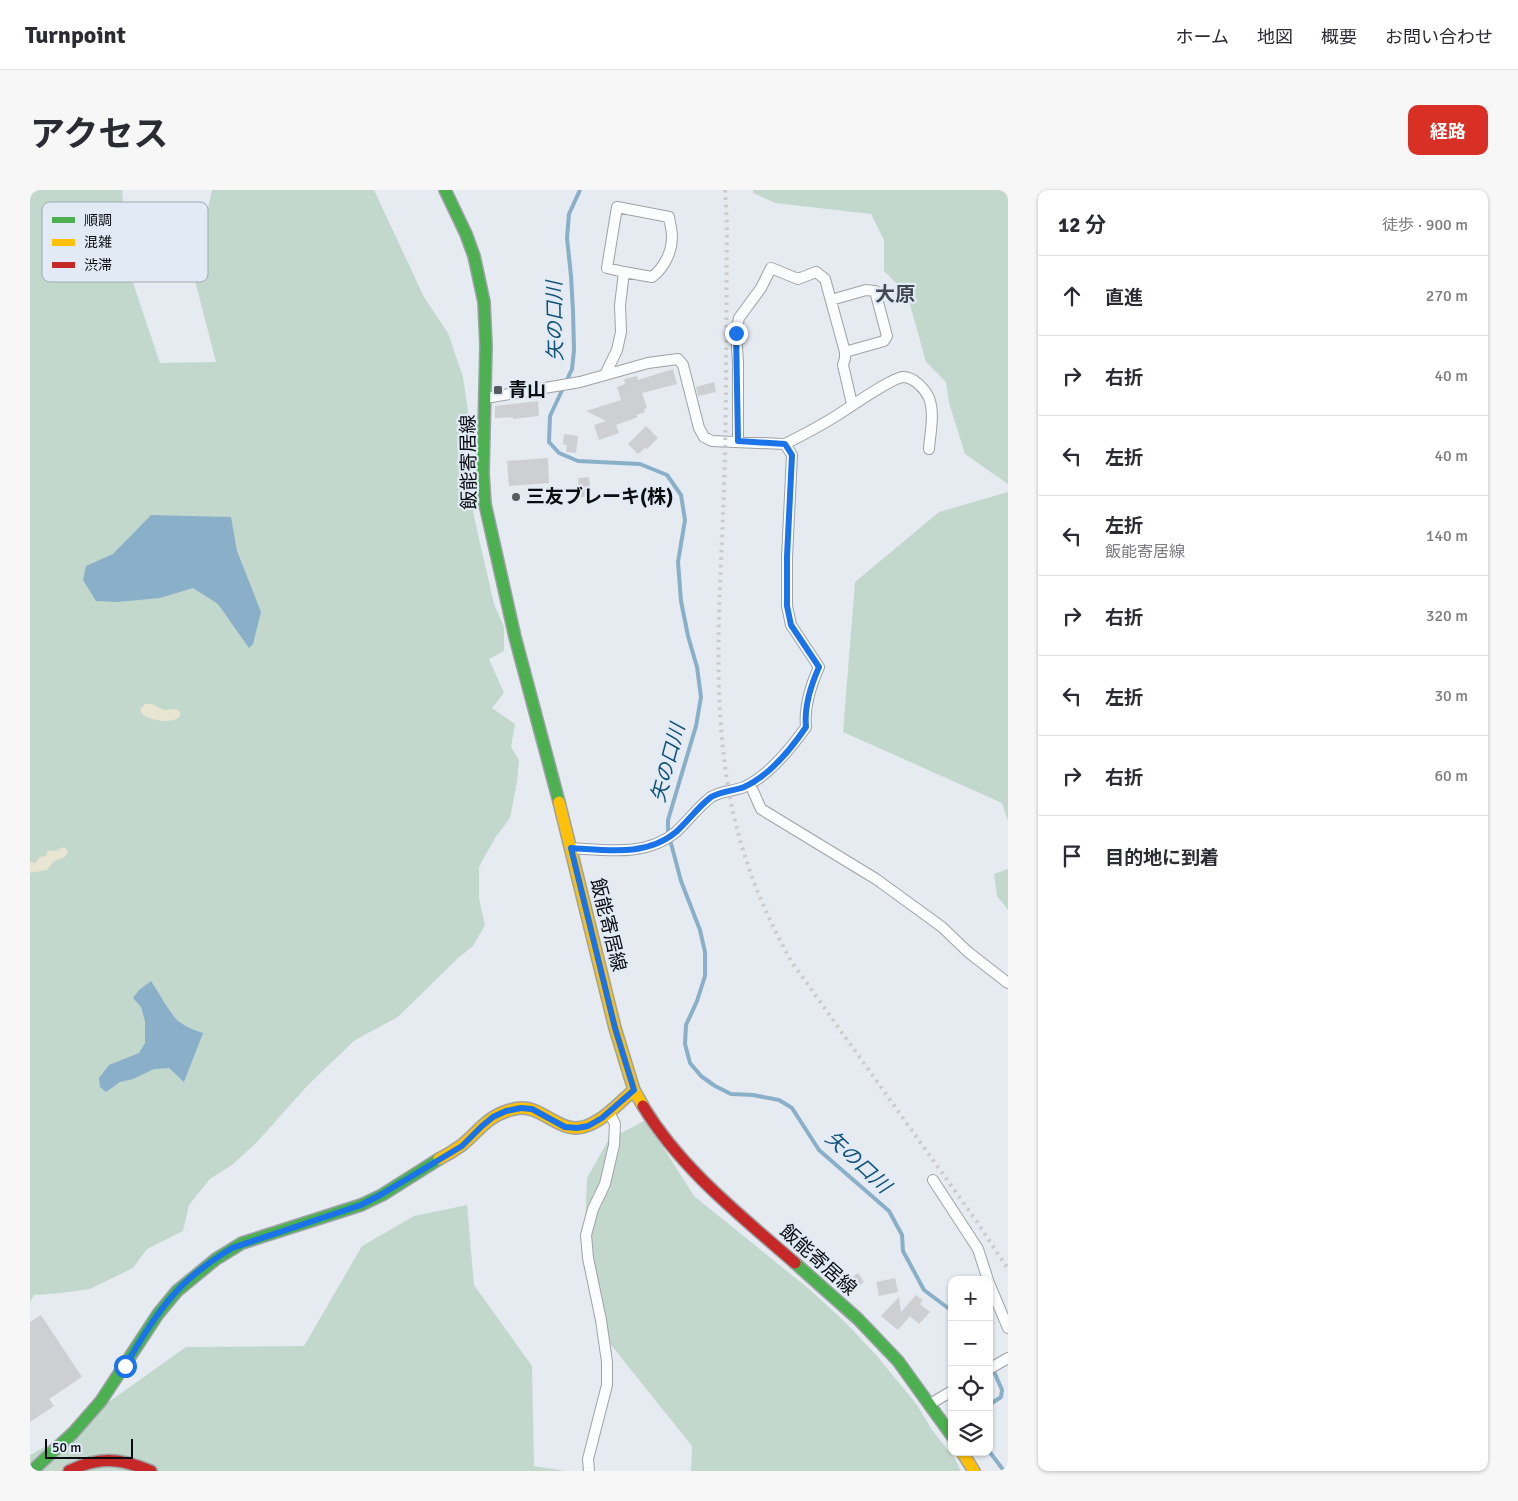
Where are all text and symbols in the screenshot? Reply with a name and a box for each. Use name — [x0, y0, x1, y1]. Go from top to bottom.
text: Turnpoint — [25, 20, 126, 50]
text: ホーム — [1176, 26, 1229, 48]
text: 地図 — [1257, 26, 1293, 48]
text: 概要 — [1321, 26, 1357, 48]
text: お問い合わせ — [1385, 26, 1493, 48]
button: 経路 — [1408, 105, 1488, 155]
text: アクセス — [30, 113, 168, 156]
legend — [42, 202, 208, 282]
text: 順調 — [84, 212, 112, 229]
text: 12 分 — [1058, 212, 1106, 238]
text: 徒歩 · 900 m — [1382, 215, 1468, 235]
text: 混雑 — [84, 234, 112, 251]
text: 渋滞 — [84, 257, 112, 274]
water label: 矢の口川 — [542, 279, 568, 361]
district label: 大原 — [875, 282, 915, 307]
icon: ahead — [1058, 282, 1086, 310]
text: 直進 — [1105, 286, 1143, 310]
text: 270 m — [1426, 286, 1468, 306]
route end — [725, 322, 748, 345]
icon: right — [1058, 362, 1086, 390]
text: 右折 — [1105, 366, 1143, 390]
text: 40 m — [1434, 366, 1468, 386]
place label: 青山 — [508, 378, 546, 402]
marker: 青山 — [492, 384, 504, 396]
street label: 飯能寄居線 — [456, 414, 482, 510]
icon: left — [1058, 442, 1086, 470]
text: 左折 — [1105, 446, 1143, 470]
text: 40 m — [1434, 446, 1468, 466]
place label: 三友ブレーキ(株) — [526, 485, 673, 509]
marker: 三友ブレーキ(株) — [510, 491, 522, 503]
text: 左折 — [1105, 514, 1143, 538]
icon: left — [1058, 522, 1086, 550]
text: 140 m — [1426, 526, 1468, 546]
text: 飯能寄居線 — [1105, 542, 1185, 562]
icon: right — [1058, 602, 1086, 630]
text: 右折 — [1105, 606, 1143, 630]
text: 320 m — [1426, 606, 1468, 626]
icon: left — [1058, 682, 1086, 710]
text: 左折 — [1105, 686, 1143, 710]
text: 30 m — [1434, 686, 1468, 706]
water label: 矢の口川 — [646, 719, 691, 805]
icon: right — [1058, 762, 1086, 790]
text: 右折 — [1105, 766, 1143, 790]
text: 60 m — [1434, 766, 1468, 786]
icon: arrive — [1058, 842, 1086, 870]
text: 目的地に到着 — [1105, 846, 1219, 870]
street label: 飯能寄居線 — [585, 876, 631, 974]
water label: 矢の口川 — [820, 1126, 897, 1200]
street label: 飯能寄居線 — [775, 1219, 861, 1301]
map controls — [948, 1276, 993, 1456]
button: + — [948, 1276, 993, 1321]
button: − — [948, 1321, 993, 1366]
route start — [114, 1355, 137, 1378]
button: locate — [948, 1366, 993, 1411]
button: layers — [948, 1411, 993, 1456]
scale bar — [45, 1436, 132, 1459]
text: 50 m — [52, 1439, 81, 1456]

